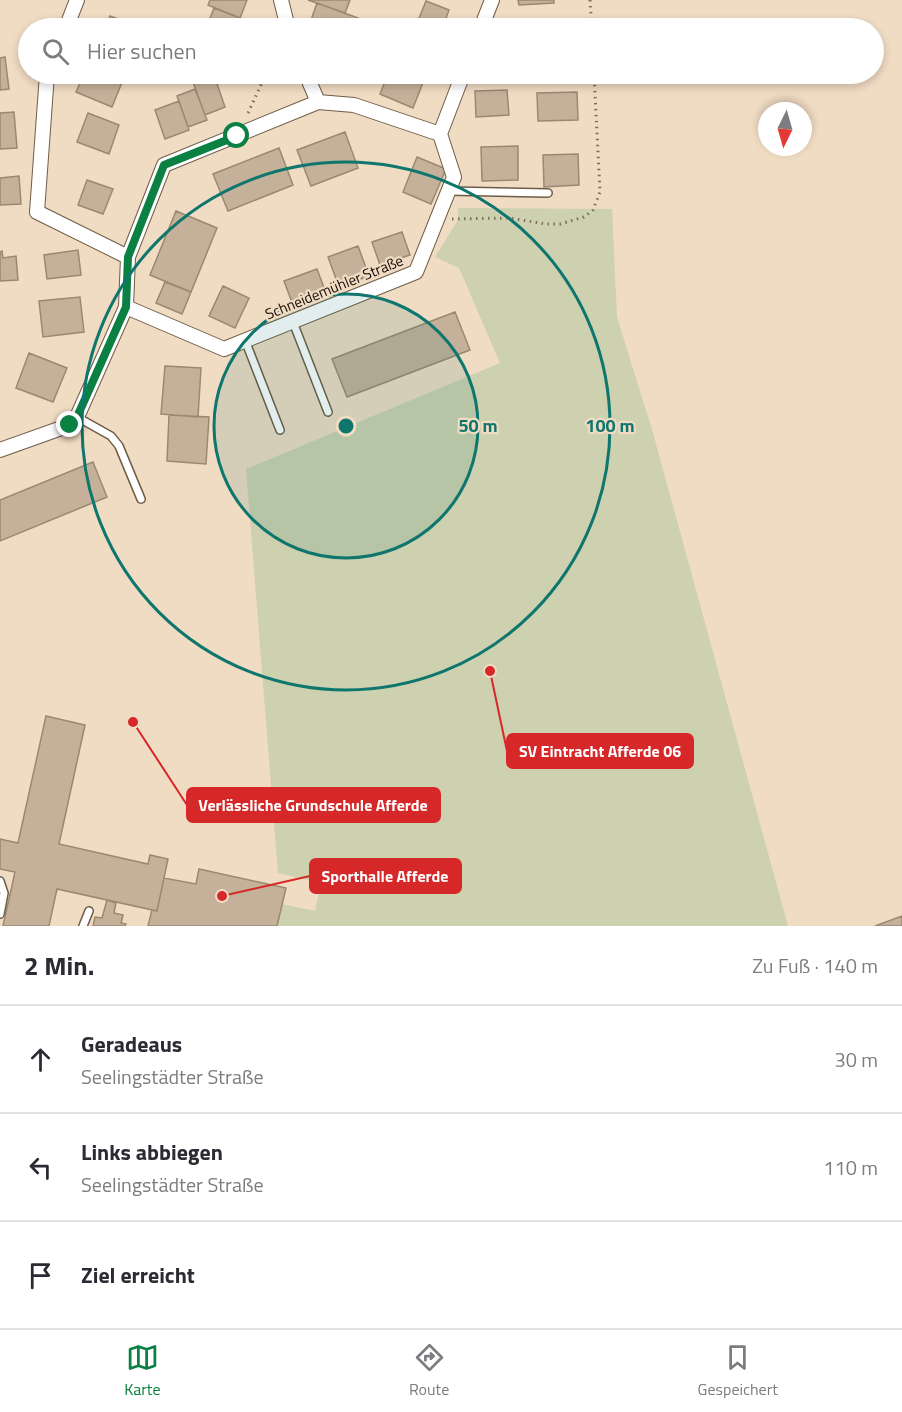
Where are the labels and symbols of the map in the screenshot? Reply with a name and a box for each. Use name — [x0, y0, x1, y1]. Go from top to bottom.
north arrow — [758, 102, 812, 156]
route start — [223, 122, 249, 148]
street label: Schneidemühler Straße — [261, 249, 407, 325]
route end — [56, 411, 82, 437]
text: 50 m — [458, 412, 498, 439]
text: 100 m — [585, 412, 635, 439]
centre of rings — [336, 416, 356, 436]
callout: SV Eintracht Afferde 06 — [507, 734, 693, 768]
text: SV Eintracht Afferde 06 — [519, 739, 681, 763]
callout: Verlässliche Grundschule Afferde — [187, 788, 440, 822]
text: Verlässliche Grundschule Afferde — [198, 793, 428, 817]
callout: Sporthalle Afferde — [310, 859, 461, 893]
text: Sporthalle Afferde — [322, 864, 448, 888]

